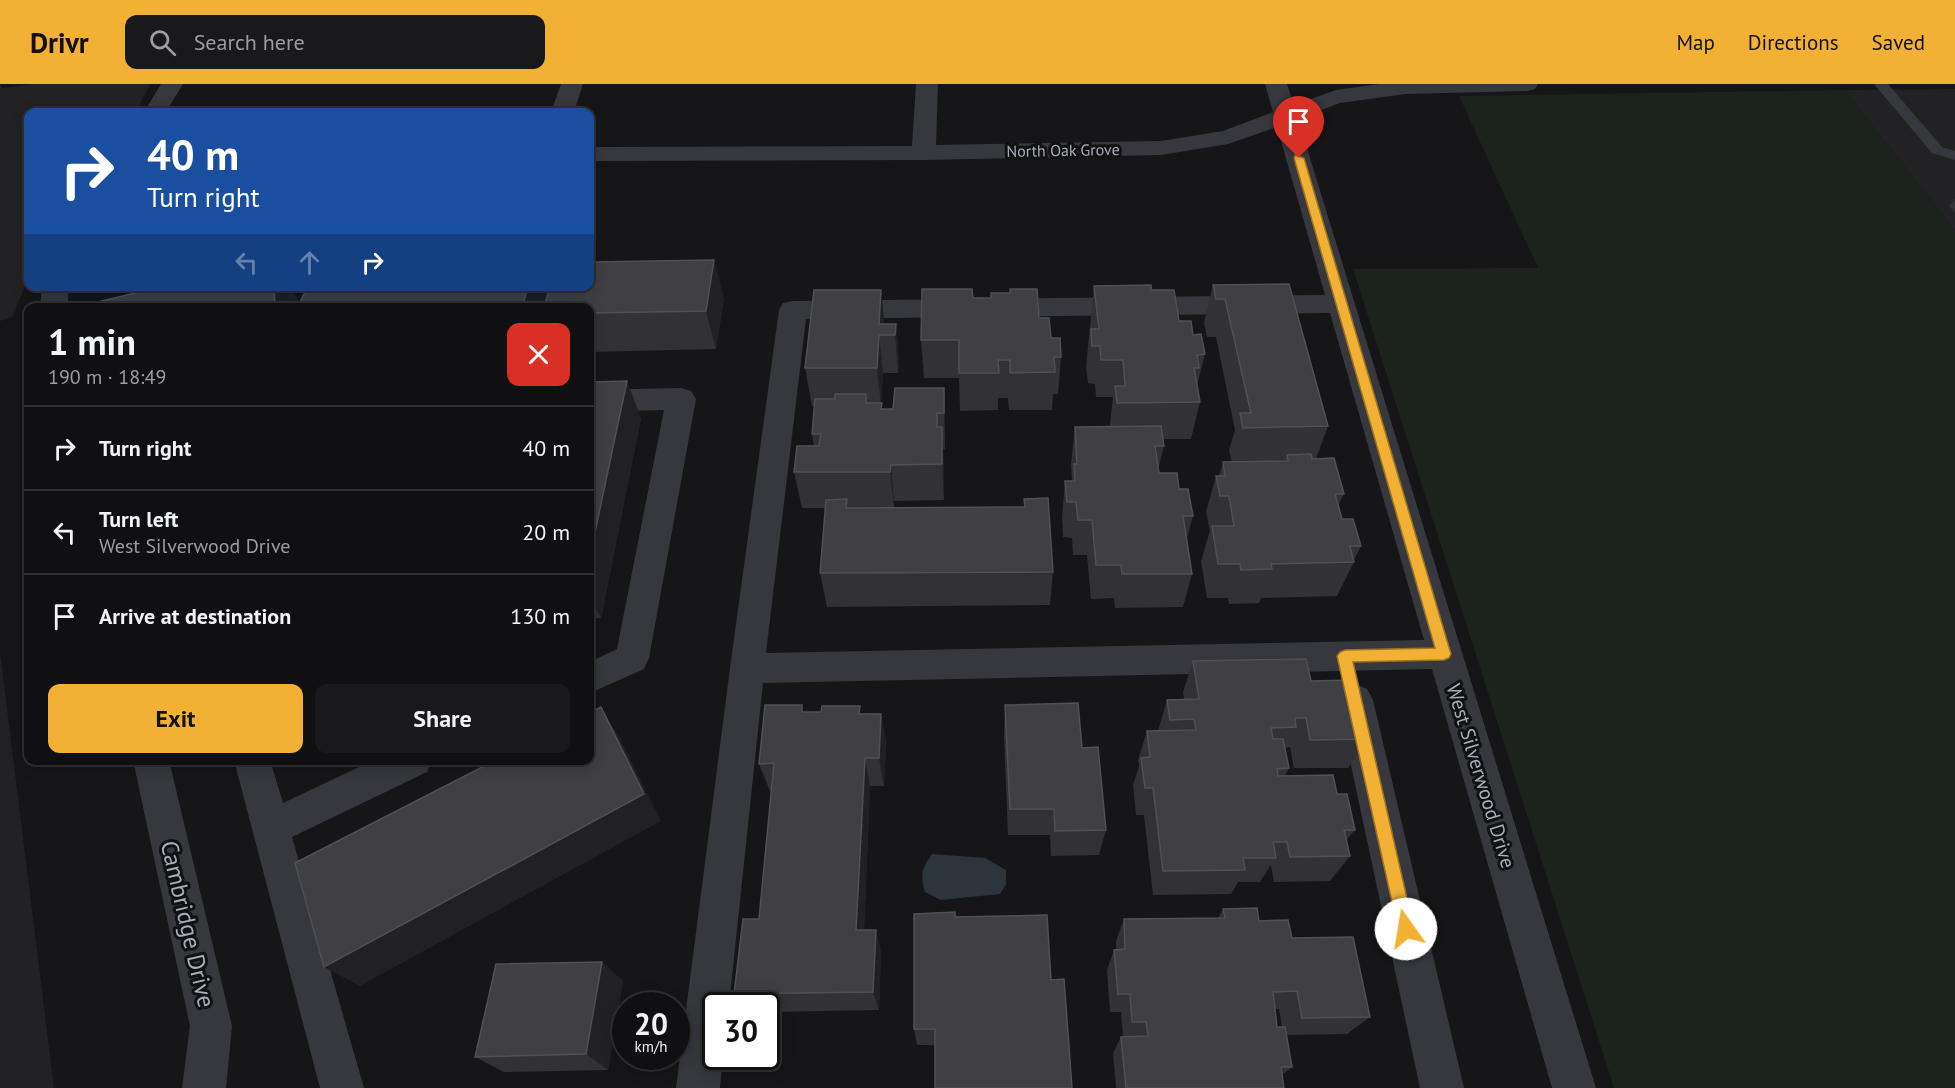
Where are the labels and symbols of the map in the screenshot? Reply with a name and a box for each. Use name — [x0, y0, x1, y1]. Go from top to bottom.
pin — [1273, 96, 1324, 158]
street label: North Oak Grove — [1006, 139, 1120, 161]
street label: West Silverwood Drive — [1441, 681, 1521, 871]
street label: Cambridge Drive — [154, 837, 222, 1011]
position arrow — [1374, 897, 1438, 961]
speed limit sign: 30 — [702, 992, 780, 1070]

